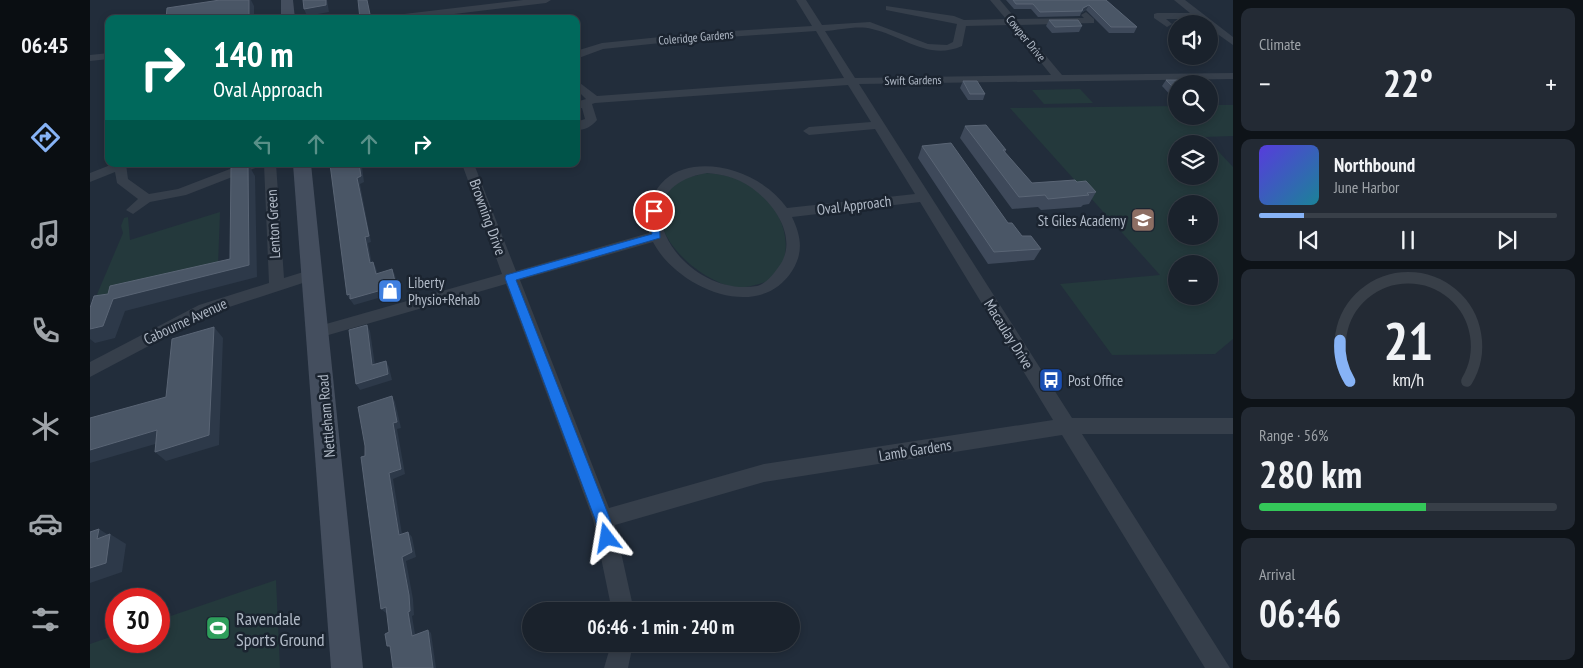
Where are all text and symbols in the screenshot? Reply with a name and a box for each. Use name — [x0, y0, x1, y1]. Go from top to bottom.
street label: Cowper Drive — [1003, 12, 1049, 64]
map controls — [1168, 15, 1218, 305]
button: sound — [1168, 15, 1218, 65]
street label: Coleridge Gardens — [658, 26, 734, 48]
text: 06:45 — [21, 31, 69, 59]
text: 140 m — [213, 31, 294, 77]
text: Climate — [1259, 34, 1301, 54]
icon: right — [130, 35, 195, 100]
text: 22° — [1383, 58, 1433, 107]
text: − — [1259, 65, 1271, 102]
text: + — [1545, 65, 1557, 102]
street label: Swift Gardens — [884, 72, 942, 88]
text: Oval Approach — [213, 75, 323, 103]
button: search — [1168, 75, 1218, 125]
icon: directions — [28, 120, 63, 155]
icon: left — [249, 130, 277, 158]
icon: ahead — [302, 130, 330, 158]
icon: ahead — [355, 130, 383, 158]
icon: right — [408, 130, 436, 158]
button: layers — [1168, 135, 1218, 185]
text: Northbound — [1334, 153, 1415, 177]
street label: Browning Drive — [465, 176, 511, 258]
text: June Harbor — [1334, 177, 1399, 197]
street label: Lenton Green — [262, 189, 284, 259]
pin — [633, 190, 675, 232]
street label: Oval Approach — [816, 191, 892, 219]
button: + — [1168, 195, 1218, 245]
icon: arrive — [640, 197, 668, 225]
school or university icon: St Giles Academy — [1130, 207, 1156, 233]
place label: St Giles Academy — [1038, 211, 1126, 230]
icon: music — [28, 217, 63, 252]
icon: previous — [1295, 226, 1323, 254]
icon: pause — [1394, 226, 1422, 254]
icon: next — [1493, 226, 1521, 254]
button: − — [1168, 255, 1218, 305]
place label: Liberty Physio+Rehab — [408, 273, 480, 309]
shop icon: Liberty Physio+Rehab — [377, 278, 403, 304]
street label: Cabourne Avenue — [140, 293, 230, 349]
street label: Macaulay Drive — [980, 296, 1038, 372]
text: 21 — [1383, 307, 1433, 374]
icon: phone — [28, 313, 63, 348]
bus stop icon: Post Office — [1038, 367, 1064, 393]
text: km/h — [1392, 368, 1424, 391]
place label: Post Office — [1068, 371, 1123, 390]
street label: Nettleham Road — [313, 374, 339, 458]
icon: climate — [28, 409, 63, 444]
text: Range · 56% — [1259, 425, 1328, 445]
street label: Lamb Gardens — [877, 435, 953, 465]
text: 280 km — [1259, 449, 1362, 498]
icon: car — [28, 506, 63, 541]
position arrow — [580, 511, 632, 563]
text: Arrival — [1259, 564, 1295, 584]
speed limit sign: 30 — [105, 588, 170, 653]
text: 06:46 — [1259, 588, 1341, 637]
icon: filters — [28, 602, 63, 637]
place label: Ravendale Sports Ground — [236, 607, 325, 651]
sports icon: Ravendale Sports Ground — [205, 615, 231, 641]
text: 06:46 · 1 min · 240 m — [588, 615, 734, 639]

